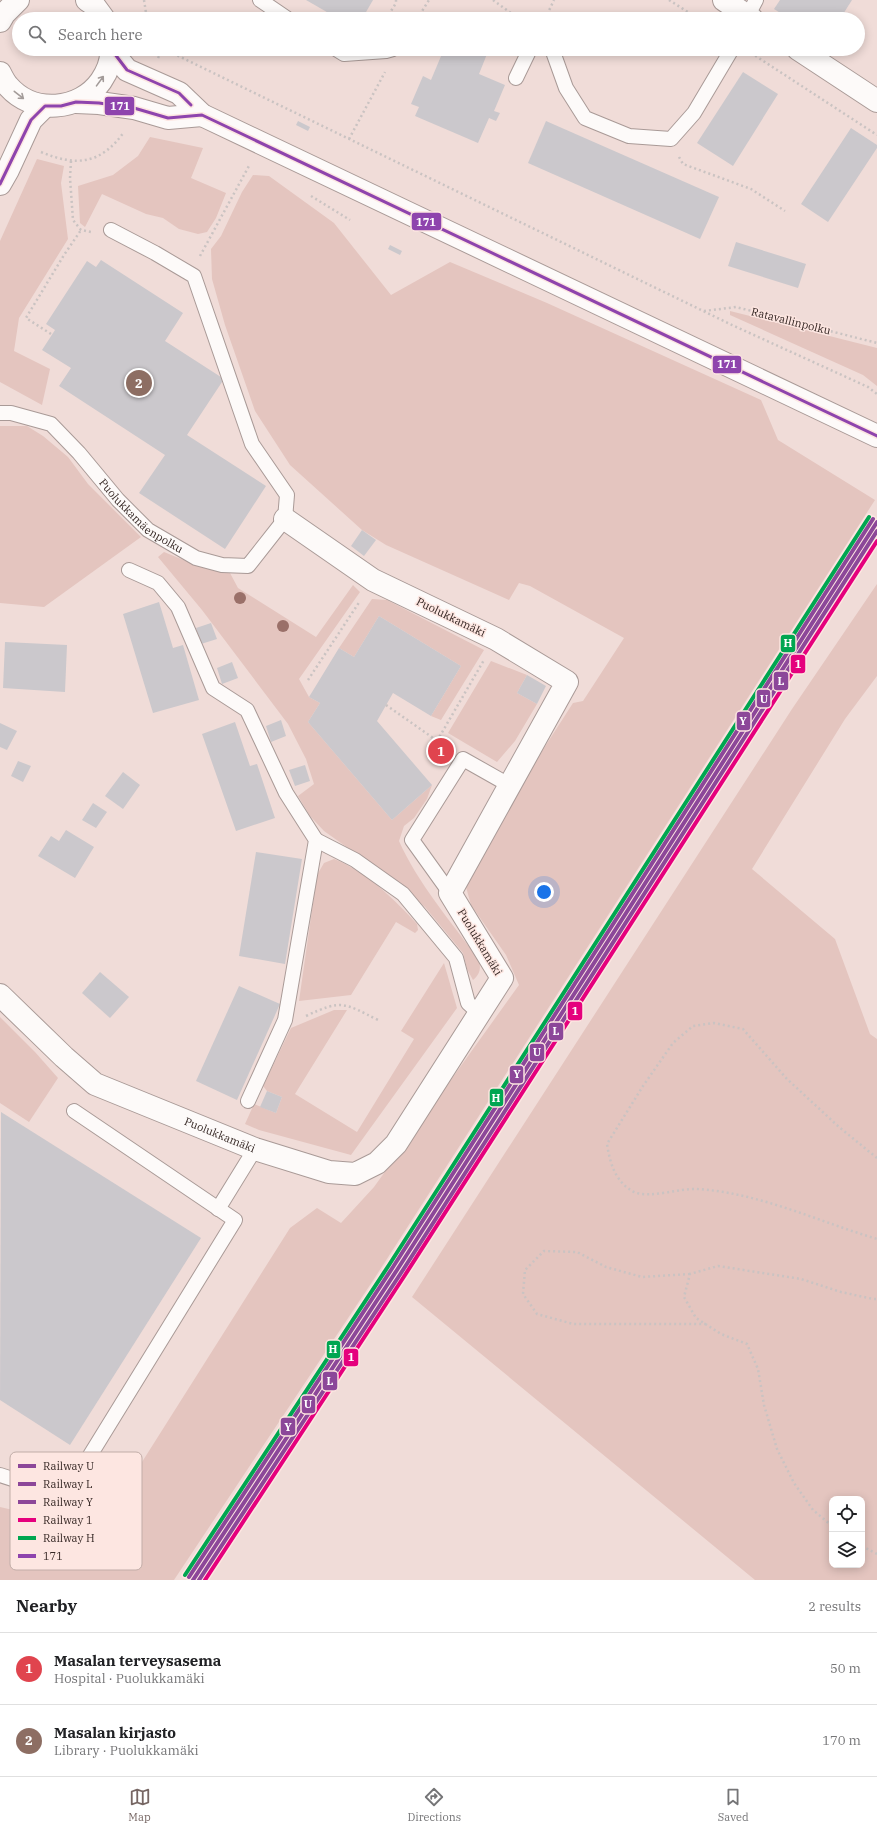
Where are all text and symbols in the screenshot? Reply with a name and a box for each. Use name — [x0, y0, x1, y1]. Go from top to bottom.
search box — [12, 12, 865, 56]
icon: search — [26, 23, 48, 45]
text: Search here — [58, 25, 143, 44]
one-way arrow — [96, 76, 104, 87]
one-way arrow — [13, 90, 24, 99]
line badge: 171 — [104, 96, 135, 116]
text: 171 — [110, 99, 130, 113]
line badge: 171 — [411, 212, 442, 231]
text: 171 — [416, 215, 436, 229]
street label: Ratavallinpolku — [750, 304, 832, 338]
line badge: 171 — [712, 355, 742, 374]
text: 171 — [717, 357, 737, 371]
pin: 2 — [126, 368, 152, 398]
street label: Puolukkamäenpolku — [96, 476, 186, 556]
street label: Puolukkamäki — [414, 594, 488, 640]
line badge: H — [780, 634, 796, 653]
text: H — [784, 636, 793, 650]
line badge: 1 — [790, 654, 806, 674]
text: 1 — [795, 657, 802, 671]
line badge: L — [773, 671, 789, 691]
text: L — [778, 674, 785, 688]
line badge: U — [756, 689, 771, 708]
text: U — [760, 692, 769, 706]
line badge: Y — [736, 711, 751, 731]
text: Y — [739, 714, 747, 728]
pin: 1 — [428, 736, 454, 766]
your location — [534, 882, 554, 902]
street label: Puolukkamäki — [455, 906, 506, 978]
line badge: 1 — [567, 1001, 583, 1021]
text: 1 — [572, 1004, 579, 1018]
line badge: L — [548, 1022, 564, 1041]
text: L — [553, 1024, 560, 1038]
line badge: U — [529, 1043, 545, 1062]
text: U — [533, 1045, 542, 1059]
line badge: Y — [509, 1065, 524, 1084]
text: Y — [513, 1067, 521, 1081]
line badge: H — [489, 1088, 504, 1107]
text: H — [492, 1091, 501, 1105]
street label: Puolukkamäki — [182, 1114, 258, 1156]
line badge: H — [326, 1340, 341, 1359]
text: H — [329, 1342, 338, 1356]
line badge: 1 — [343, 1348, 359, 1367]
text: 1 — [348, 1350, 355, 1364]
line badge: L — [322, 1371, 338, 1391]
text: L — [327, 1374, 334, 1388]
line badge: U — [301, 1395, 316, 1414]
text: U — [304, 1397, 313, 1411]
line badge: Y — [280, 1417, 296, 1436]
text: Y — [284, 1420, 292, 1434]
legend — [10, 1452, 142, 1570]
text: Railway U — [43, 1459, 94, 1473]
text: Railway L — [43, 1477, 92, 1491]
text: Railway Y — [43, 1495, 93, 1509]
map controls — [829, 1496, 865, 1568]
button: locate — [829, 1496, 865, 1532]
text: Railway 1 — [43, 1513, 93, 1527]
text: Railway H — [43, 1531, 95, 1545]
button: layers — [829, 1532, 865, 1568]
text: 171 — [43, 1549, 63, 1563]
text: Nearby — [16, 1595, 77, 1617]
text: 2 results — [808, 1598, 861, 1615]
text: Masalan terveysasema — [54, 1651, 221, 1670]
text: 1 — [25, 1660, 33, 1677]
text: 50 m — [830, 1660, 861, 1677]
text: Hospital · Puolukkamäki — [54, 1670, 205, 1687]
text: Masalan kirjasto — [54, 1723, 176, 1742]
text: 2 — [25, 1732, 33, 1749]
text: 170 m — [822, 1732, 861, 1749]
text: Library · Puolukkamäki — [54, 1742, 199, 1759]
tab: Map — [128, 1786, 151, 1824]
tab: Directions — [407, 1786, 461, 1824]
tab: Saved — [718, 1786, 749, 1824]

